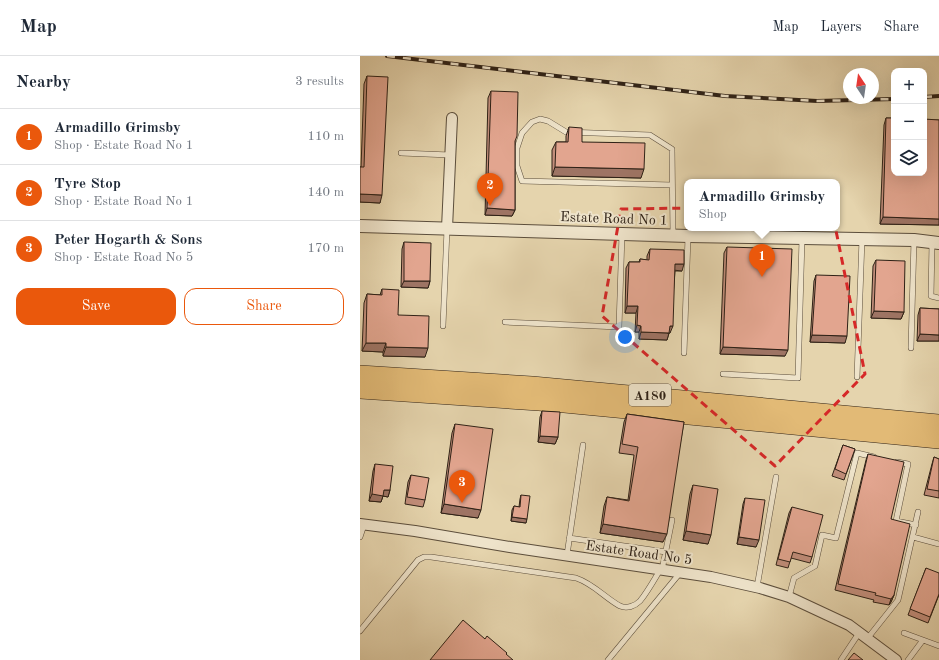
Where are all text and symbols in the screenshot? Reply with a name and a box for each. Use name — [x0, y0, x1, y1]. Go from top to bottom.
text: Map — [20, 18, 57, 37]
text: Map — [773, 20, 799, 34]
text: Layers — [821, 20, 862, 34]
text: Share — [884, 20, 919, 34]
north arrow — [843, 68, 879, 104]
map controls — [891, 68, 927, 176]
button: + — [891, 68, 927, 104]
text: Nearby — [16, 74, 71, 91]
text: 3 results — [295, 75, 344, 88]
button: − — [891, 104, 927, 140]
text: Armadillo Grimsby — [54, 121, 181, 136]
text: 1 — [25, 130, 33, 143]
text: 110 m — [307, 130, 344, 143]
text: Shop · Estate Road No 1 — [54, 139, 193, 152]
button: layers — [891, 140, 927, 176]
pin: 2 — [477, 173, 503, 206]
text: Tyre Stop — [54, 177, 121, 192]
popup — [684, 179, 840, 231]
text: 2 — [25, 186, 33, 199]
text: 140 m — [307, 186, 344, 199]
text: Armadillo Grimsby — [699, 190, 825, 205]
text: Shop · Estate Road No 1 — [54, 195, 193, 208]
text: Shop — [699, 208, 727, 221]
street label: Estate Road No 1 — [560, 210, 668, 228]
text: Peter Hogarth & Sons — [54, 233, 202, 248]
text: 3 — [25, 242, 33, 255]
text: 170 m — [307, 242, 344, 255]
pin: 1 — [749, 244, 775, 277]
text: Shop · Estate Road No 5 — [54, 251, 193, 264]
button: Save — [16, 288, 176, 325]
button: Share — [184, 288, 344, 325]
your location — [615, 327, 635, 347]
road number: A180 — [629, 384, 671, 406]
pin: 3 — [449, 470, 475, 503]
street label: Estate Road No 5 — [585, 539, 693, 567]

